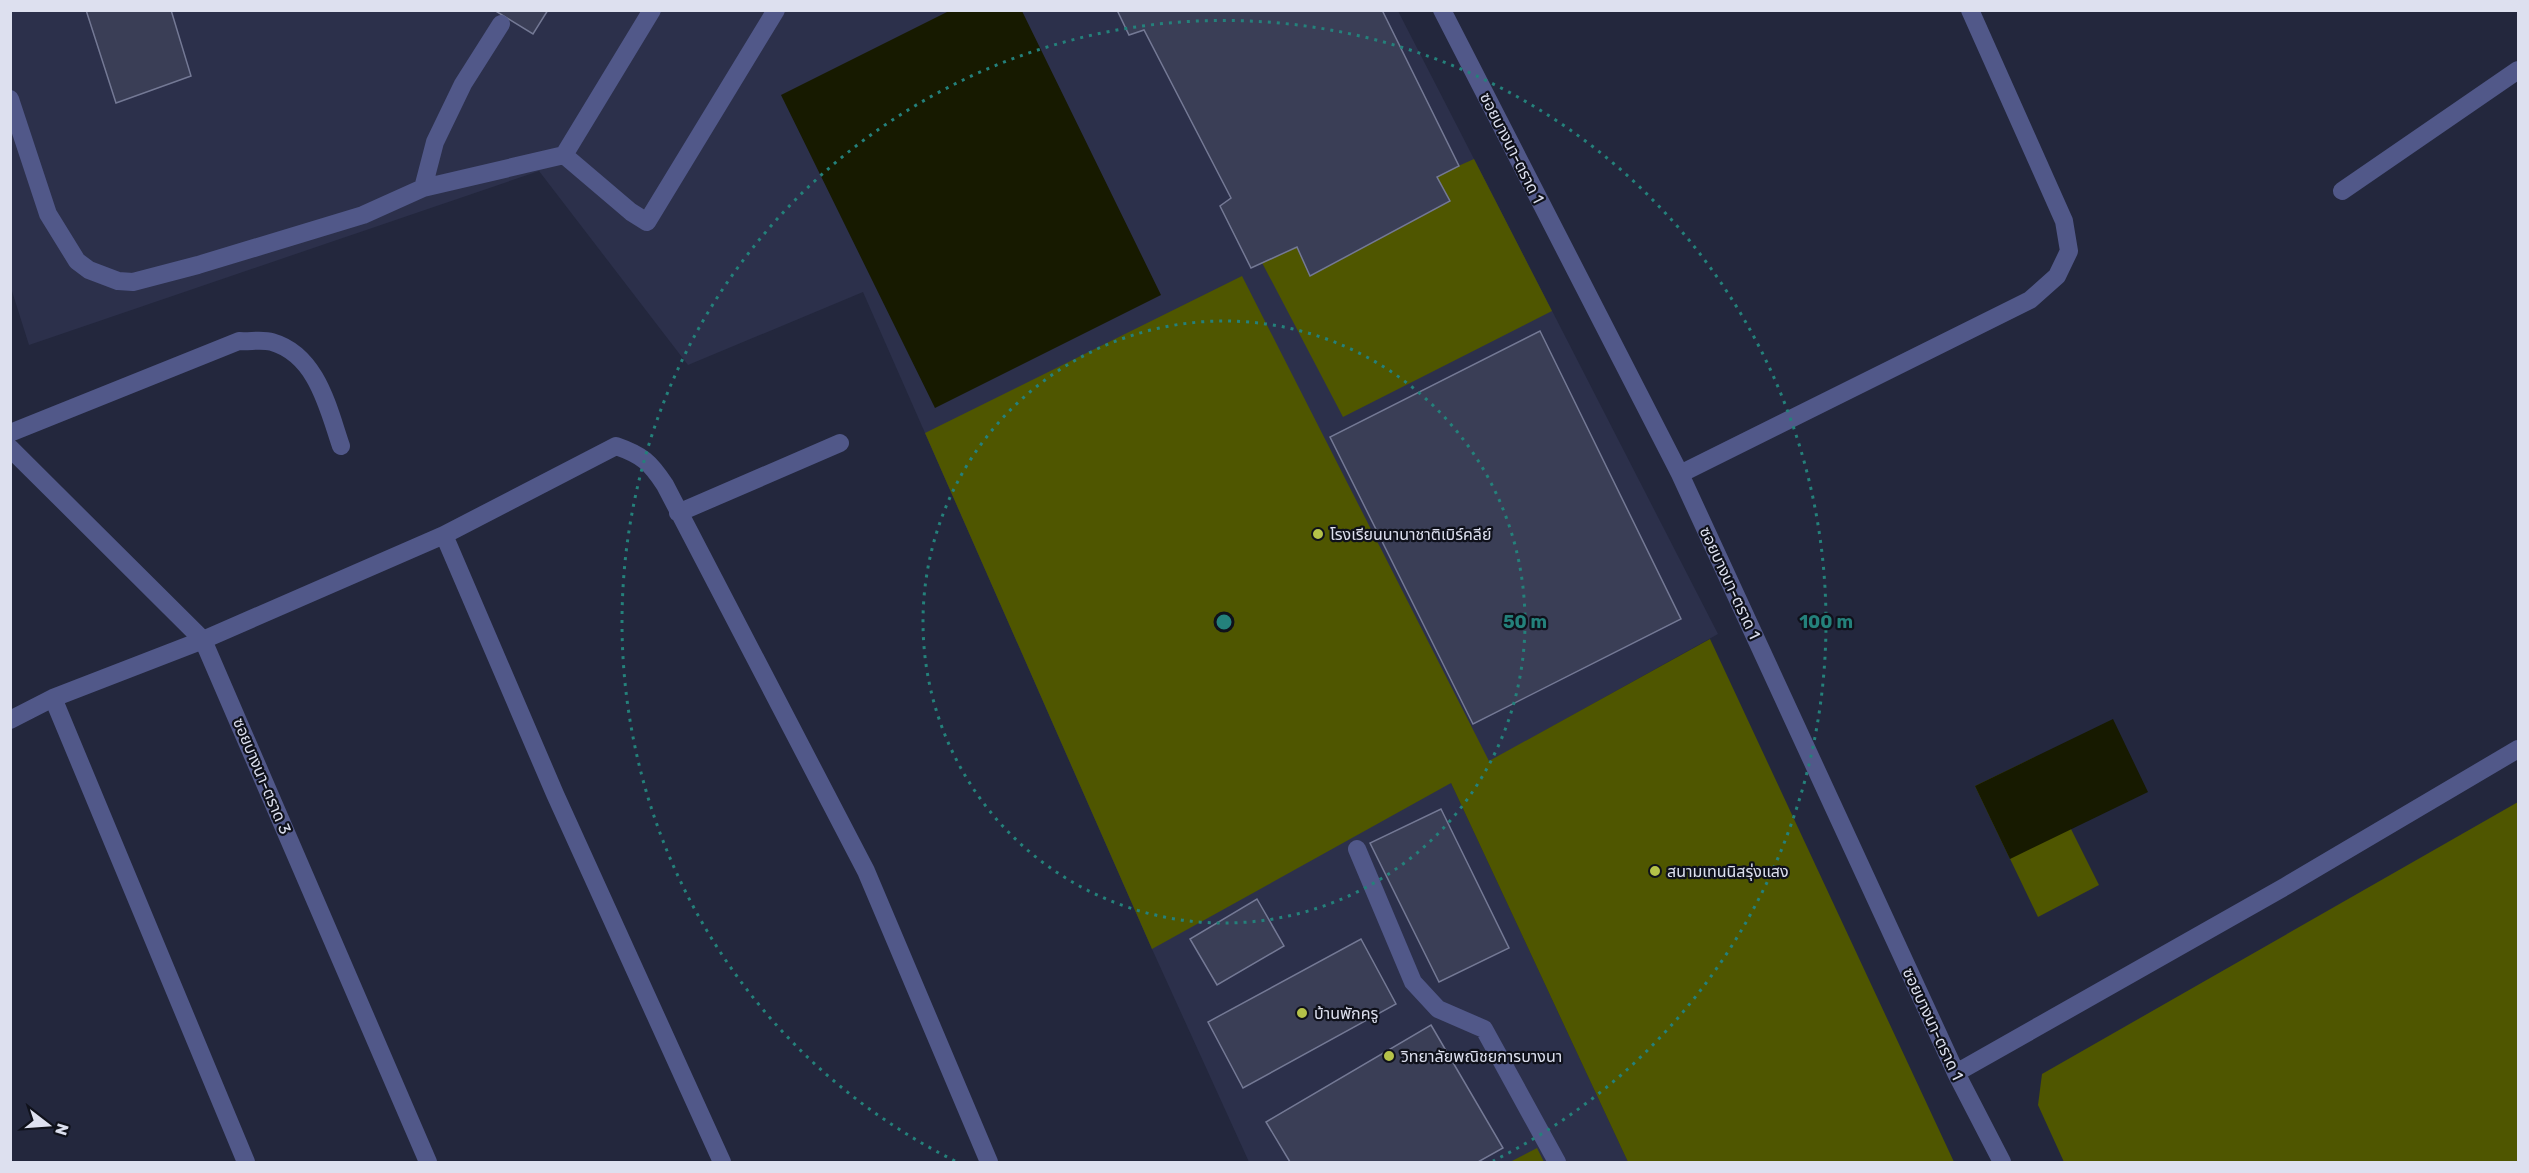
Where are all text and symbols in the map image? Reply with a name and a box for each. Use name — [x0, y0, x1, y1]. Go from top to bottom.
street label: ซอยบางนา-ตราด 1 — [1476, 90, 1548, 206]
street label: ซอยบางนา-ตราด 1 — [1696, 524, 1764, 642]
place label: โรงเรียนนานาชาติเบิร์คลีย์ — [1330, 525, 1492, 544]
marker: โรงเรียนนานาชาติเบิร์คลีย์ — [1311, 527, 1325, 541]
text: 50 m — [1503, 611, 1547, 633]
text: 100 m — [1799, 611, 1853, 633]
centre of rings — [1214, 612, 1234, 632]
street label: ซอยบางนา-ตราด 3 — [229, 715, 295, 837]
place label: สนามเทนนิสรุ่งแสง — [1667, 862, 1789, 881]
marker: สนามเทนนิสรุ่งแสง — [1648, 864, 1662, 878]
street label: ซอยบางนา-ตราด 1 — [1899, 965, 1967, 1083]
place label: บ้านพักครู — [1314, 1004, 1379, 1023]
marker: บ้านพักครู — [1295, 1006, 1309, 1020]
place label: วิทยาลัยพณิชยการบางนา — [1400, 1047, 1562, 1066]
marker: วิทยาลัยพณิชยการบางนา — [1382, 1049, 1396, 1063]
north arrow — [18, 1095, 78, 1155]
text: N — [51, 1121, 73, 1138]

